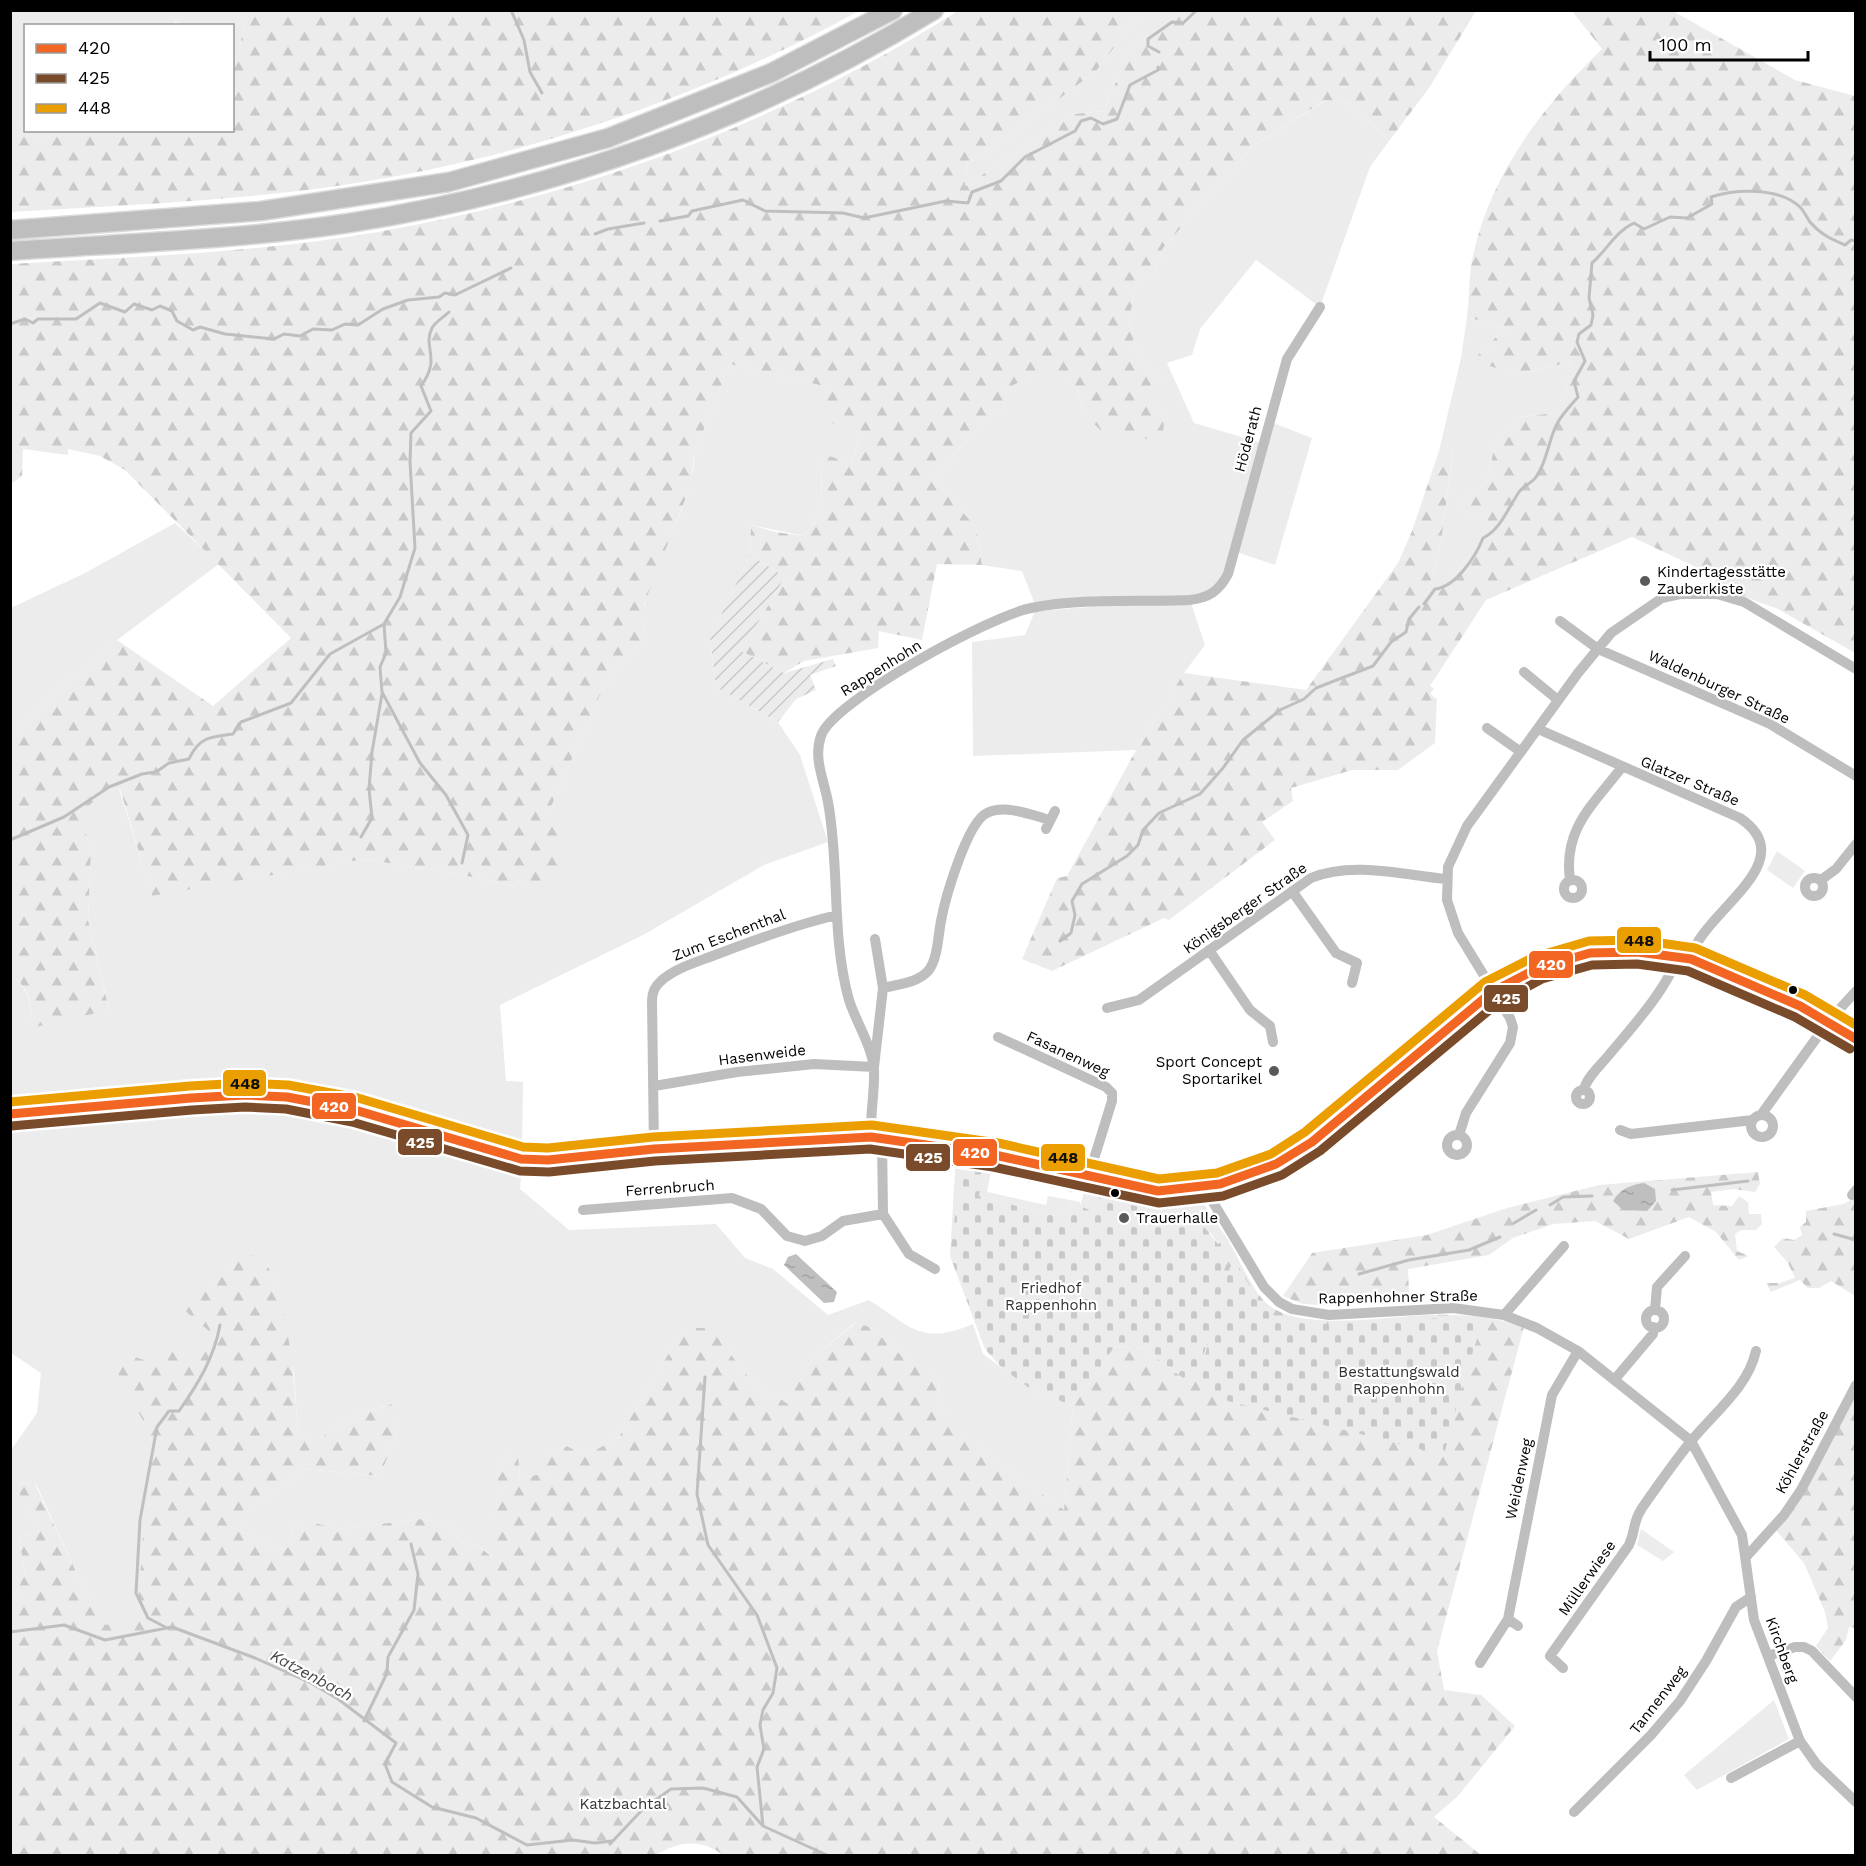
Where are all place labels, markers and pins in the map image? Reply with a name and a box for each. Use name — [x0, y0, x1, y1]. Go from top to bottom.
place label: Kindertagesstätte Zauberkiste — [1657, 563, 1786, 598]
marker: Kindertagesstätte Zauberkiste — [1638, 574, 1652, 588]
unlabelled marker — [1787, 984, 1799, 996]
place label: Sport Concept Sportarikel — [1156, 1053, 1263, 1088]
marker: Sport Concept Sportarikel — [1267, 1064, 1281, 1078]
unlabelled marker — [1109, 1187, 1121, 1199]
place label: Trauerhalle — [1136, 1209, 1218, 1227]
marker: Trauerhalle — [1117, 1211, 1131, 1225]

